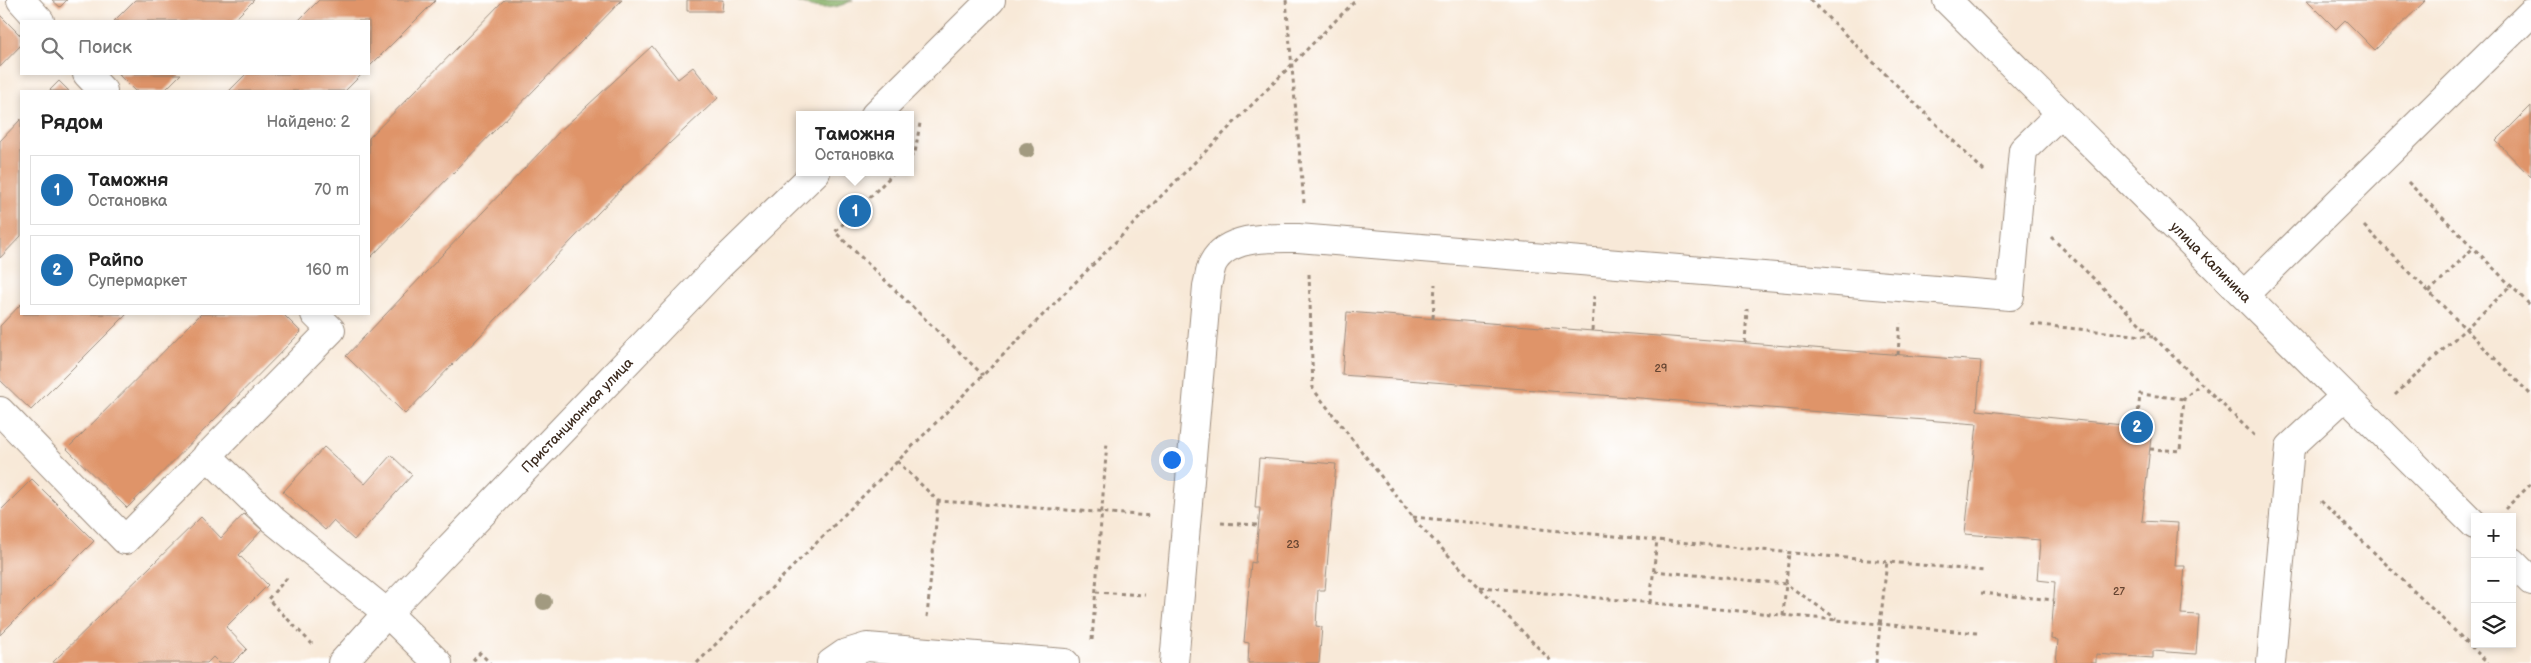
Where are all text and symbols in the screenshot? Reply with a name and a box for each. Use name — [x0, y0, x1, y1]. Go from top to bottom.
search box — [20, 20, 370, 75]
icon: search — [38, 34, 66, 62]
text: Поиск — [78, 36, 132, 59]
text: Рядом — [40, 110, 103, 135]
popup — [796, 111, 914, 176]
text: Найдено: 2 — [266, 113, 350, 132]
text: Таможня — [815, 123, 895, 146]
text: Остановка — [815, 146, 894, 165]
text: Таможня — [88, 169, 168, 192]
text: 1 — [54, 181, 60, 200]
text: 70 m — [314, 181, 349, 200]
text: Остановка — [88, 192, 167, 211]
pin: 1 — [839, 192, 871, 230]
street label: улица Калинина — [2167, 218, 2255, 307]
text: Райпо — [88, 249, 144, 272]
text: 2 — [52, 261, 62, 280]
text: 160 m — [306, 261, 349, 280]
text: Супермаркет — [88, 272, 187, 291]
street label: Пристанционная улица — [518, 354, 637, 476]
house number: 29 — [1655, 362, 1667, 375]
pin: 2 — [2121, 408, 2153, 446]
your location — [1159, 447, 1185, 473]
map controls — [2471, 513, 2516, 648]
button: + — [2471, 513, 2516, 558]
house number: 23 — [1286, 538, 1300, 551]
button: − — [2471, 558, 2516, 603]
house number: 27 — [2113, 585, 2126, 598]
button: layers — [2471, 603, 2516, 648]

